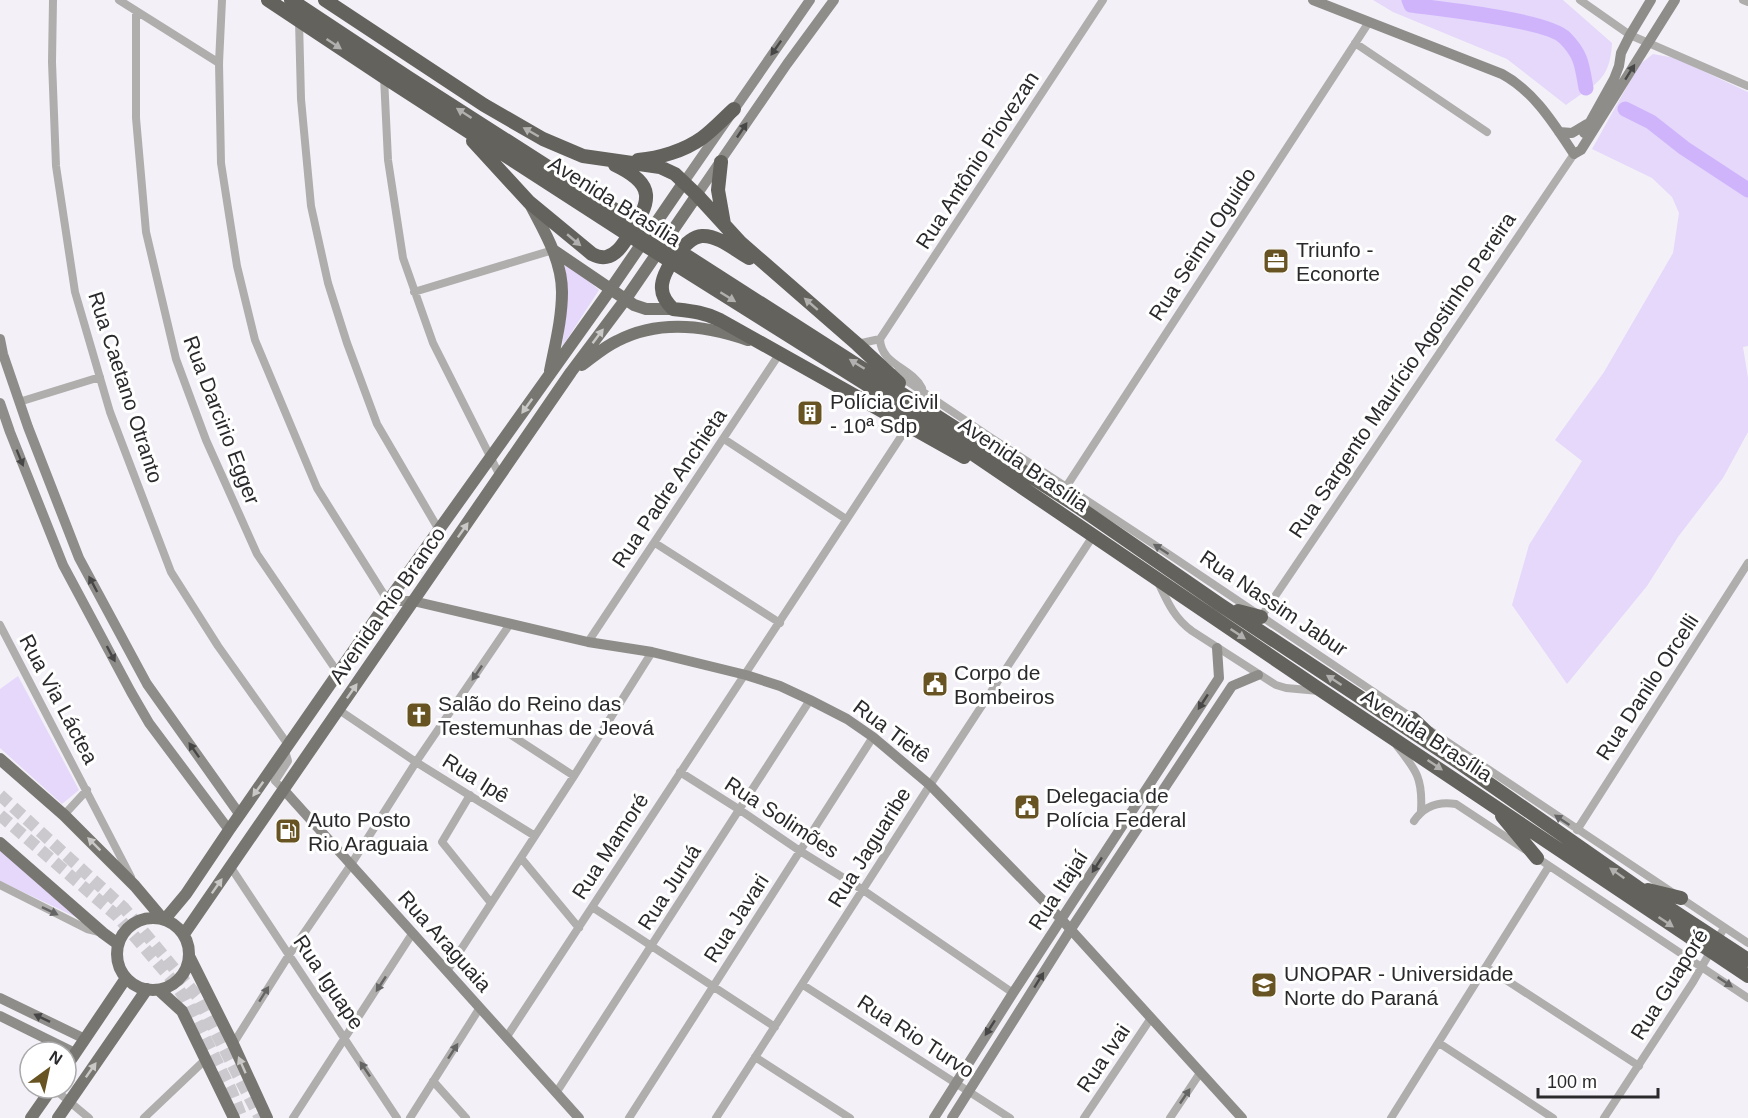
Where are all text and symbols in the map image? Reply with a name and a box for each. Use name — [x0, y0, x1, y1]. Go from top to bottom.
one-way arrow — [326, 38, 342, 49]
one-way arrow — [770, 39, 782, 55]
one-way arrow — [1624, 64, 1635, 80]
street label: Rua Antônio Piovezan — [911, 67, 1043, 253]
one-way arrow — [456, 108, 473, 119]
one-way arrow — [737, 121, 748, 138]
one-way arrow — [523, 127, 539, 138]
street label: Avenida Brasília — [545, 151, 686, 251]
street label: Rua Seimu Oguido — [1144, 163, 1260, 325]
street label: Rua Sargento Maurício Agostinho Pereira — [1284, 208, 1520, 542]
one-way arrow — [566, 233, 582, 246]
place label: Triunfo - Econorte — [1296, 238, 1380, 285]
office icon: Triunfo - Econorte — [1261, 246, 1291, 276]
street label: Rua Caetano Otranto — [84, 289, 168, 485]
one-way arrow — [720, 292, 736, 303]
one-way arrow — [804, 298, 819, 311]
one-way arrow — [592, 328, 604, 343]
street label: Rua Darcirio Egger — [179, 333, 265, 507]
one-way arrow — [850, 358, 866, 370]
place label: Polícia Civil - 10ª Sdp — [830, 390, 939, 437]
one-way arrow — [521, 398, 533, 414]
building icon: Polícia Civil - 10ª Sdp — [795, 398, 825, 428]
street label: Rua Padre Anchieta — [607, 404, 731, 572]
street label: Avenida Brasília — [955, 412, 1093, 516]
one-way arrow — [15, 449, 25, 467]
one-way arrow — [457, 522, 468, 539]
street label: Avenida Rio Branco — [324, 523, 450, 687]
one-way arrow — [1153, 543, 1169, 554]
street label: Rua Nassim Jabur — [1196, 545, 1352, 661]
one-way arrow — [88, 575, 98, 592]
street label: Rua Danilo Orcelli — [1591, 610, 1703, 764]
one-way arrow — [1230, 628, 1246, 639]
street label: Rua Via Láctea — [15, 630, 103, 768]
one-way arrow — [106, 645, 116, 662]
place label: Corpo de Bombeiros — [954, 661, 1054, 708]
one-way arrow — [471, 664, 483, 680]
public building icon: Corpo de Bombeiros — [920, 669, 950, 699]
one-way arrow — [1327, 674, 1343, 686]
one-way arrow — [346, 683, 358, 699]
street label: Avenida Brasília — [1357, 684, 1497, 786]
place label: Salão do Reino das Testemunhas de Jeová — [438, 692, 654, 739]
one-way arrow — [1198, 693, 1209, 710]
street label: Rua Tietê — [849, 695, 935, 767]
church icon: Salão do Reino das Testemunhas de Jeová — [404, 700, 434, 730]
one-way arrow — [188, 743, 200, 759]
street label: Rua Ipê — [439, 749, 513, 807]
one-way arrow — [1427, 759, 1443, 770]
street label: Rua Solimões — [721, 772, 843, 862]
one-way arrow — [252, 781, 264, 797]
street label: Rua Jaguaribe — [823, 783, 915, 911]
place label: Delegacia de Polícia Federal — [1046, 784, 1186, 831]
street label: Rua Mamoré — [567, 789, 653, 903]
public building icon: Delegacia de Polícia Federal — [1012, 792, 1042, 822]
place label: Auto Posto Rio Araguaia — [308, 808, 429, 855]
one-way arrow — [1553, 814, 1570, 825]
fuel station icon: Auto Posto Rio Araguaia — [273, 816, 303, 846]
one-way arrow — [87, 837, 101, 852]
street label: Rua Juruá — [633, 840, 705, 934]
street label: Rua Itajaí — [1024, 846, 1092, 934]
one-way arrow — [1092, 857, 1103, 873]
one-way arrow — [1609, 867, 1625, 879]
street label: Rua Javari — [699, 870, 773, 966]
one-way arrow — [211, 878, 223, 894]
street label: Rua Araguaia — [394, 886, 496, 996]
one-way arrow — [42, 907, 59, 916]
one-way arrow — [1658, 916, 1674, 927]
street label: Rua Guaporé — [1626, 924, 1712, 1044]
street label: Rua Iguape — [289, 931, 369, 1033]
place label: UNOPAR - Universidade Norte do Paraná — [1284, 962, 1514, 1009]
school or university icon: UNOPAR - Universidade Norte do Paraná — [1249, 970, 1279, 1000]
one-way arrow — [1034, 972, 1045, 988]
one-way arrow — [375, 976, 386, 992]
one-way arrow — [1717, 977, 1733, 988]
one-way arrow — [259, 986, 270, 1002]
street label: Rua Rio Turvo — [853, 990, 979, 1082]
one-way arrow — [34, 1014, 51, 1023]
one-way arrow — [985, 1020, 996, 1037]
street label: Rua Ivai — [1072, 1020, 1134, 1096]
north arrow — [18, 1040, 78, 1100]
one-way arrow — [447, 1043, 458, 1059]
text: N — [46, 1048, 65, 1068]
one-way arrow — [238, 1056, 247, 1073]
scale bar — [1538, 1061, 1658, 1099]
one-way arrow — [85, 1062, 97, 1078]
one-way arrow — [359, 1062, 371, 1078]
text: 100 m — [1547, 1072, 1597, 1092]
one-way arrow — [1179, 1088, 1191, 1104]

